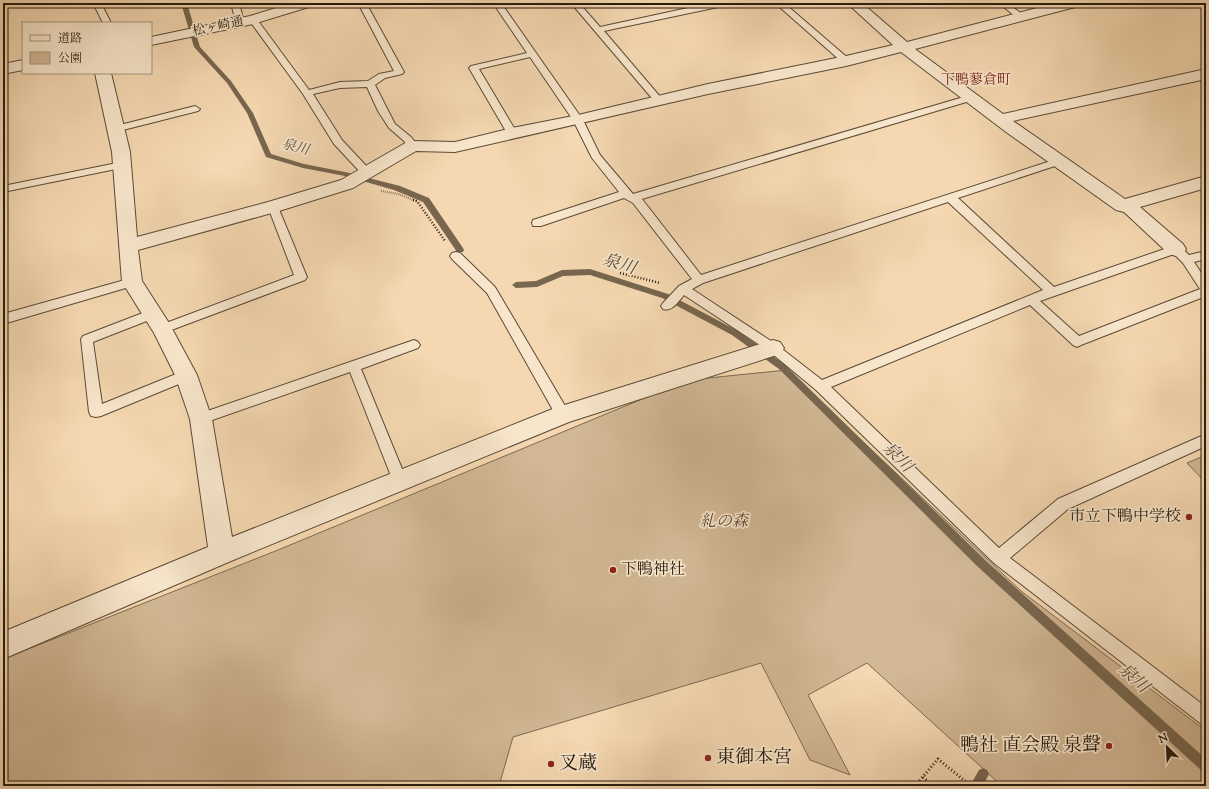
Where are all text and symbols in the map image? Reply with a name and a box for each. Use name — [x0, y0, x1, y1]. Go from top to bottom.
street label: 松ヶ崎通 — [191, 13, 245, 41]
legend — [22, 22, 152, 74]
text: 道路 — [58, 30, 82, 48]
text: 公園 — [58, 50, 82, 68]
district label: 下鴨蓼倉町 — [941, 71, 1011, 91]
water label: 泉川 — [279, 135, 313, 162]
water label: 泉川 — [599, 249, 641, 282]
water label: 泉川 — [876, 437, 919, 480]
place label: 市立下鴨中学校 — [1069, 506, 1181, 529]
park label: 糺の森 — [700, 511, 750, 534]
marker: 市立下鴨中学校 — [1184, 512, 1194, 522]
place label: 下鴨神社 — [621, 559, 685, 582]
marker: 下鴨神社 — [608, 565, 618, 575]
water label: 泉川 — [1112, 659, 1155, 701]
north arrow — [1147, 727, 1187, 767]
text: N — [1155, 730, 1171, 748]
place label: 鴨社 直会殿 泉聲 — [960, 733, 1101, 760]
marker: 鴨社 直会殿 泉聲 — [1104, 741, 1114, 751]
place label: 東御本宮 — [716, 745, 792, 772]
place label: 叉蔵 — [559, 751, 597, 778]
marker: 東御本宮 — [703, 753, 713, 763]
marker: 叉蔵 — [546, 759, 556, 769]

